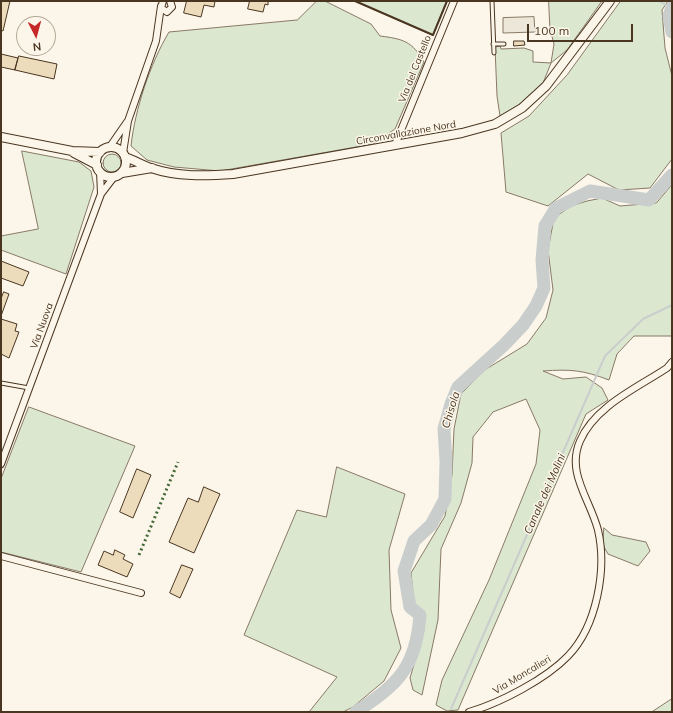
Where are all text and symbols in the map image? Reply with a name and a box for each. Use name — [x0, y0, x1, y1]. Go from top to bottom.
north arrow — [16, 16, 56, 56]
scale bar — [529, 16, 635, 42]
text: 100 m — [534, 23, 569, 38]
street label: Via del Castello — [396, 34, 434, 104]
text: N — [32, 40, 42, 54]
street label: Circonvallazione Nord — [355, 118, 457, 148]
street label: Via Nuova — [28, 301, 56, 351]
water label: Chisola — [439, 390, 463, 430]
water label: Canale dei Molini — [521, 452, 569, 536]
street label: Via Moncalieri — [491, 653, 553, 697]

